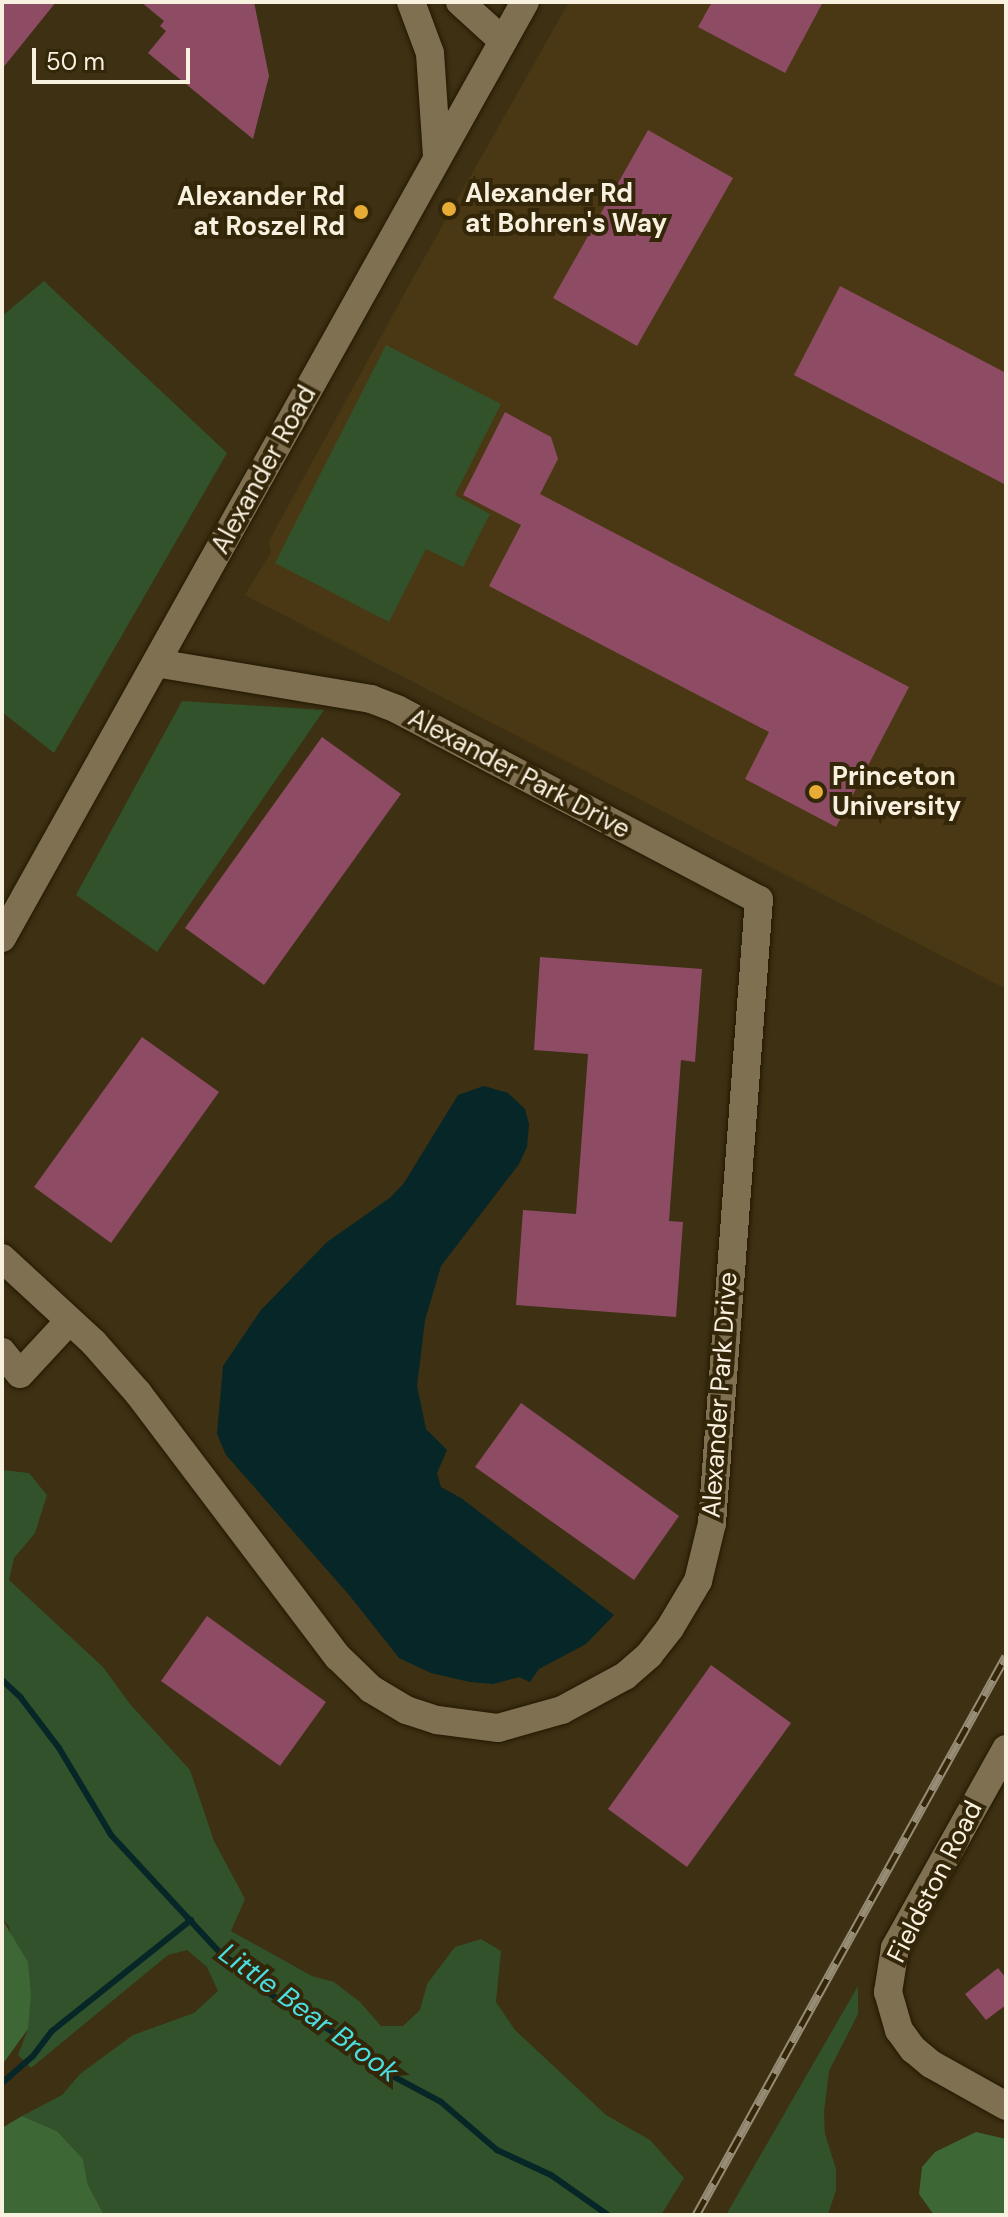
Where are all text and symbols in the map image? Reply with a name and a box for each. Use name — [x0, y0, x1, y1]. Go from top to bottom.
scale bar — [36, 32, 194, 82]
text: 50 m — [46, 46, 105, 77]
place label: Alexander Rd at Bohren's Way — [465, 178, 667, 240]
place label: Alexander Rd at Roszel Rd — [177, 181, 345, 242]
marker: Alexander Rd at Bohren's Way — [440, 200, 458, 218]
marker: Alexander Rd at Roszel Rd — [352, 203, 370, 221]
street label: Alexander Road — [205, 381, 323, 559]
street label: Alexander Park Drive — [403, 702, 635, 846]
place label: Princeton University — [832, 761, 961, 822]
marker: Princeton University — [807, 783, 825, 801]
street label: Alexander Park Drive — [696, 1271, 744, 1519]
street label: Fieldston Road — [881, 1796, 989, 1968]
water label: Little Bear Brook — [212, 1936, 406, 2090]

